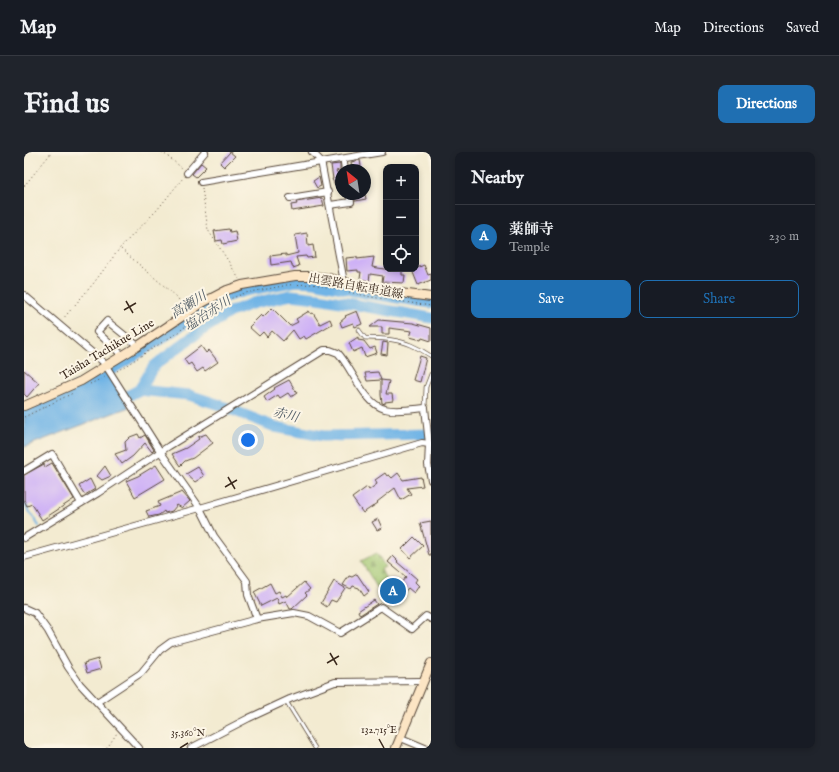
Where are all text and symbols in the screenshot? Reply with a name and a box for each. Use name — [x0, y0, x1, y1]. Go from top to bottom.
text: Map — [20, 16, 56, 40]
text: Map — [654, 19, 681, 37]
text: Directions — [703, 19, 764, 37]
text: Saved — [786, 19, 819, 37]
button: Directions — [718, 85, 815, 123]
text: Find us — [24, 87, 110, 122]
north arrow — [335, 164, 371, 200]
map controls — [383, 164, 419, 272]
button: + — [383, 164, 419, 200]
text: Nearby — [471, 168, 524, 189]
button: − — [383, 200, 419, 236]
text: 薬師寺 — [509, 220, 554, 239]
text: A — [480, 228, 488, 245]
text: 230 m — [769, 228, 799, 245]
button: locate — [383, 236, 419, 272]
text: Temple — [509, 239, 550, 256]
street label: 出雲路自転車道線 — [307, 271, 404, 302]
button: Save — [471, 280, 631, 318]
button: Share — [639, 280, 799, 318]
water label: 高瀬川 — [168, 287, 212, 323]
water label: 塩冶赤川 — [181, 292, 236, 336]
street label: Taisha Tachikue Line — [58, 315, 157, 383]
water label: 赤川 — [271, 404, 302, 427]
your location — [238, 430, 258, 450]
pin: A — [380, 576, 406, 606]
text: 132.715°E — [361, 724, 397, 737]
text: 35.360°N — [171, 727, 205, 740]

